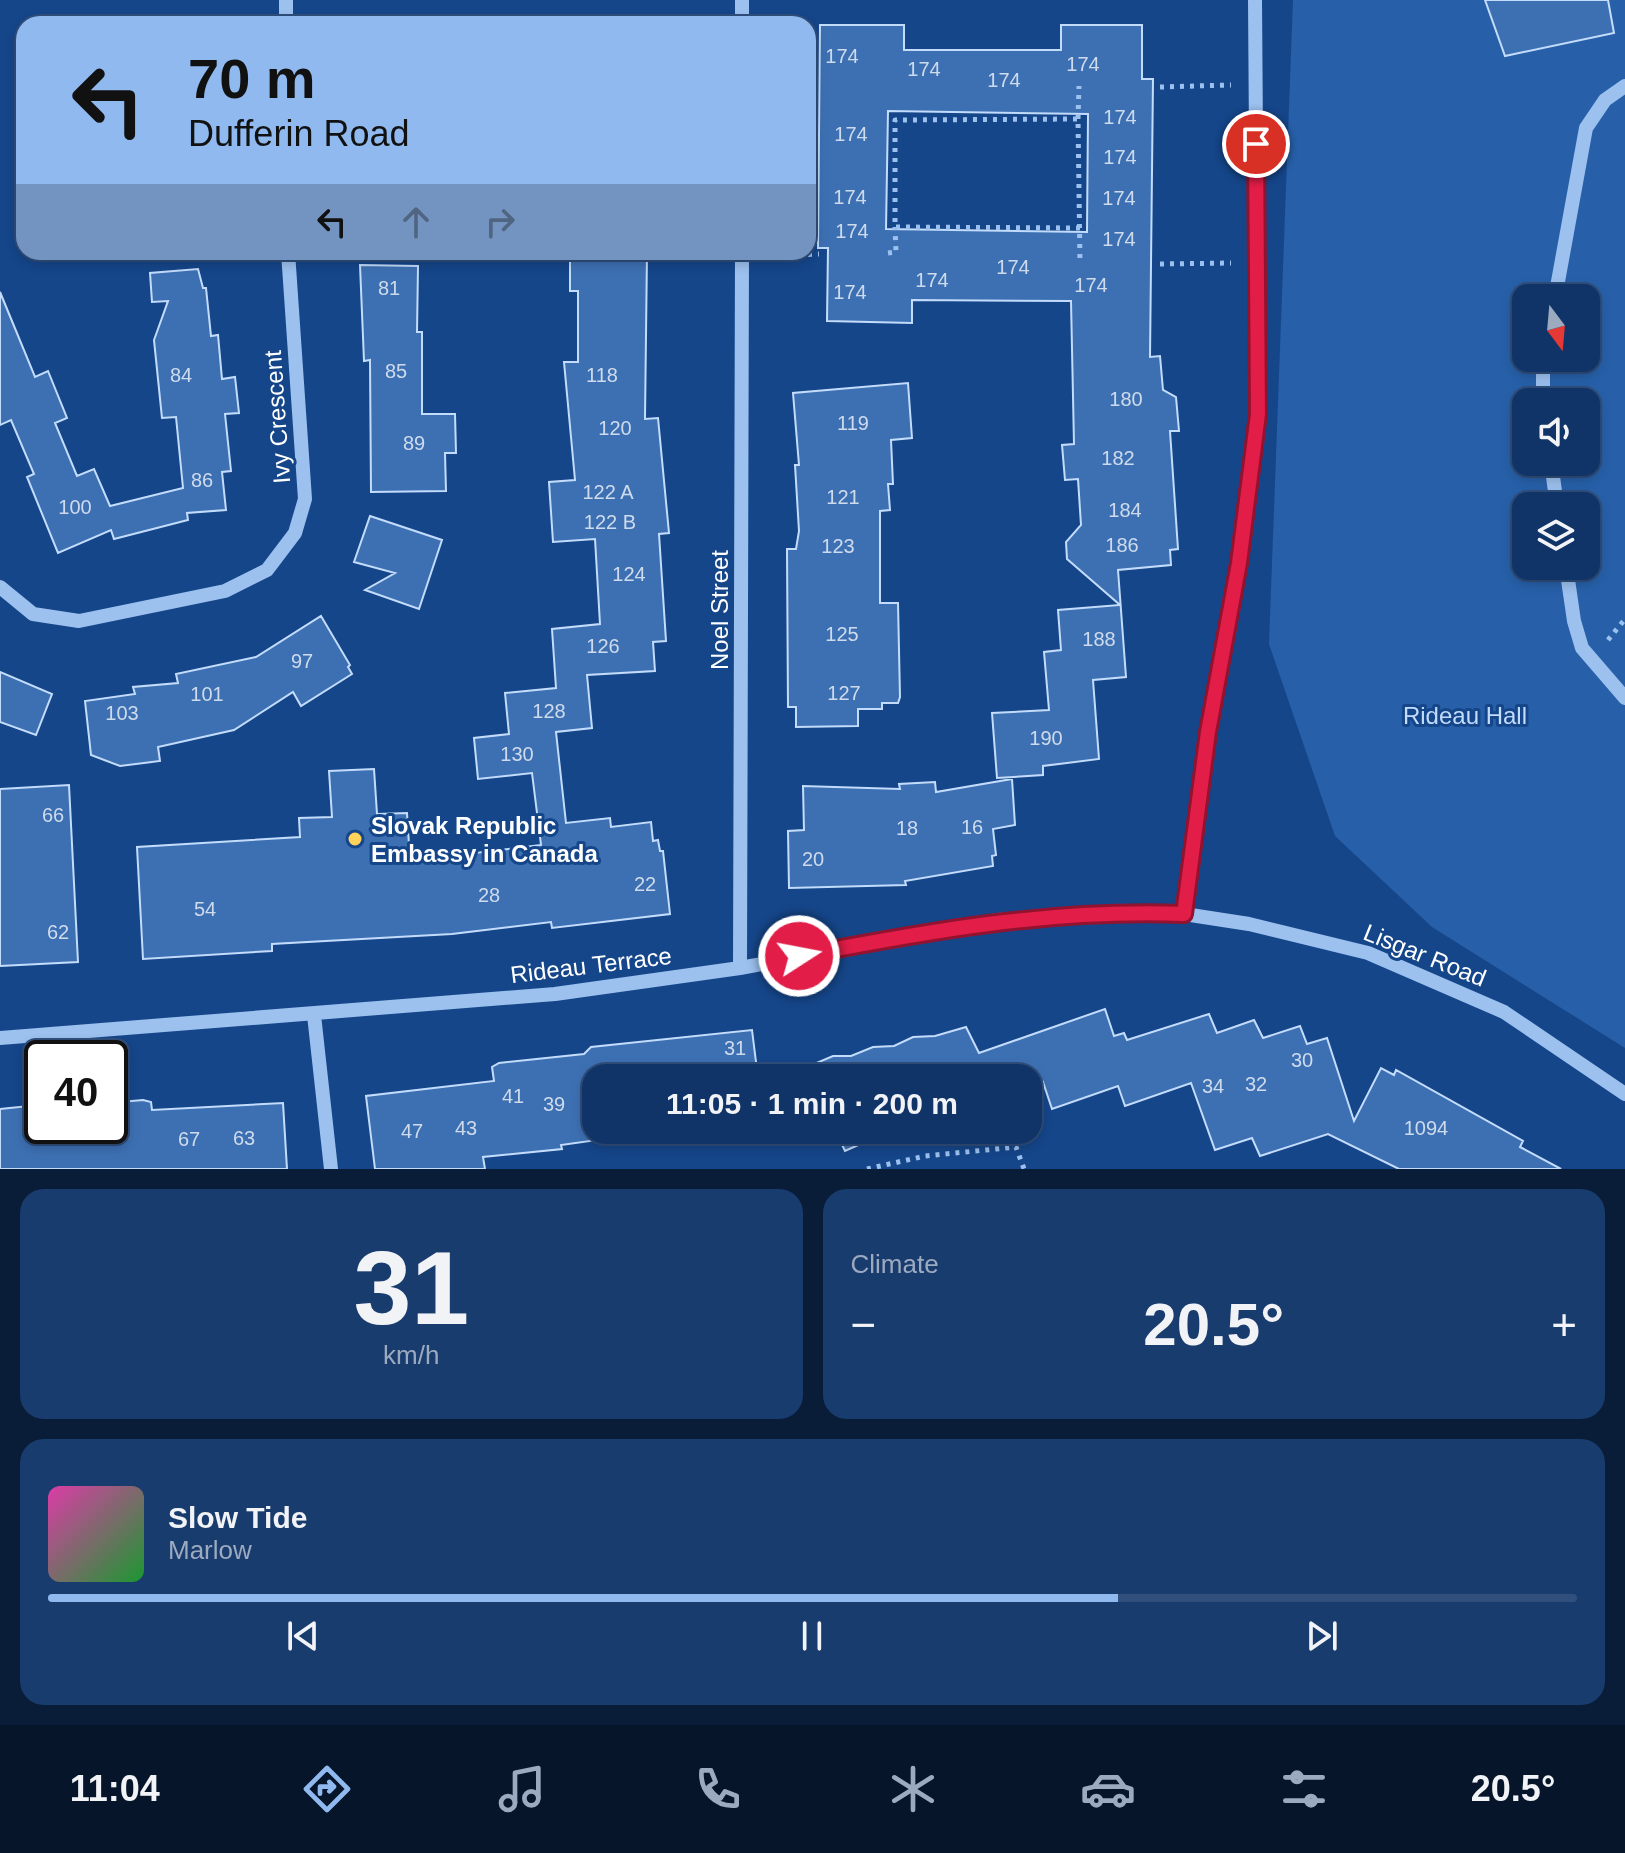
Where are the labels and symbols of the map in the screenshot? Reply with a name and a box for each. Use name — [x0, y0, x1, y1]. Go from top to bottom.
house number: 174 — [825, 45, 859, 67]
house number: 174 — [1066, 53, 1100, 75]
house number: 174 — [907, 58, 941, 80]
house number: 174 — [987, 69, 1021, 91]
house number: 174 — [1103, 106, 1137, 128]
pin — [1222, 110, 1290, 178]
house number: 174 — [834, 123, 868, 145]
house number: 174 — [1103, 146, 1137, 168]
house number: 174 — [833, 186, 867, 208]
house number: 174 — [1102, 187, 1136, 209]
house number: 174 — [835, 220, 869, 242]
house number: 174 — [1102, 228, 1136, 250]
house number: 174 — [996, 256, 1030, 278]
house number: 174 — [915, 269, 949, 291]
house number: 174 — [1074, 274, 1108, 296]
house number: 81 — [378, 277, 400, 299]
house number: 174 — [833, 281, 867, 303]
north arrow — [1512, 284, 1600, 372]
street label: Ivy Crescent — [259, 349, 295, 484]
house number: 85 — [385, 360, 407, 382]
house number: 84 — [170, 364, 192, 386]
house number: 118 — [586, 364, 618, 386]
house number: 180 — [1109, 388, 1143, 410]
house number: 119 — [837, 412, 869, 434]
house number: 120 — [598, 417, 632, 439]
house number: 89 — [403, 432, 425, 454]
house number: 182 — [1101, 447, 1135, 469]
house number: 86 — [191, 469, 213, 491]
house number: 122 A — [582, 481, 634, 503]
house number: 121 — [826, 486, 860, 508]
house number: 100 — [58, 496, 92, 518]
house number: 184 — [1108, 499, 1142, 521]
house number: 122 B — [584, 511, 636, 533]
house number: 186 — [1105, 534, 1139, 556]
house number: 123 — [821, 535, 855, 557]
street label: Noel Street — [706, 550, 733, 670]
house number: 124 — [612, 563, 646, 585]
house number: 125 — [825, 623, 859, 645]
house number: 188 — [1082, 628, 1116, 650]
house number: 126 — [586, 635, 620, 657]
house number: 97 — [291, 650, 313, 672]
house number: 127 — [827, 682, 861, 704]
house number: 101 — [190, 683, 224, 705]
house number: 128 — [532, 700, 566, 722]
house number: 103 — [105, 702, 139, 724]
park label: Rideau Hall — [1403, 702, 1527, 729]
house number: 190 — [1029, 727, 1063, 749]
house number: 130 — [500, 743, 534, 765]
house number: 66 — [42, 804, 64, 826]
place label: Slovak Republic Embassy in Canada — [371, 812, 598, 867]
house number: 16 — [961, 816, 983, 838]
house number: 18 — [896, 817, 918, 839]
marker: Slovak Republic Embassy in Canada — [346, 830, 364, 848]
house number: 20 — [802, 848, 824, 870]
house number: 22 — [634, 873, 656, 895]
house number: 28 — [478, 884, 500, 906]
house number: 54 — [194, 898, 216, 920]
position arrow — [757, 914, 841, 998]
street label: Lisgar Road — [1360, 918, 1490, 992]
house number: 62 — [47, 921, 69, 943]
street label: Rideau Terrace — [509, 942, 673, 988]
house number: 31 — [724, 1037, 746, 1059]
speed limit sign: 40 — [24, 1040, 128, 1144]
house number: 30 — [1291, 1049, 1313, 1071]
house number: 32 — [1245, 1073, 1267, 1095]
house number: 34 — [1202, 1075, 1224, 1097]
house number: 41 — [502, 1085, 524, 1107]
house number: 39 — [543, 1093, 565, 1115]
house number: 43 — [455, 1117, 477, 1139]
house number: 1094 — [1404, 1117, 1448, 1139]
house number: 47 — [401, 1120, 423, 1142]
house number: 63 — [233, 1127, 255, 1149]
house number: 67 — [178, 1128, 200, 1150]

